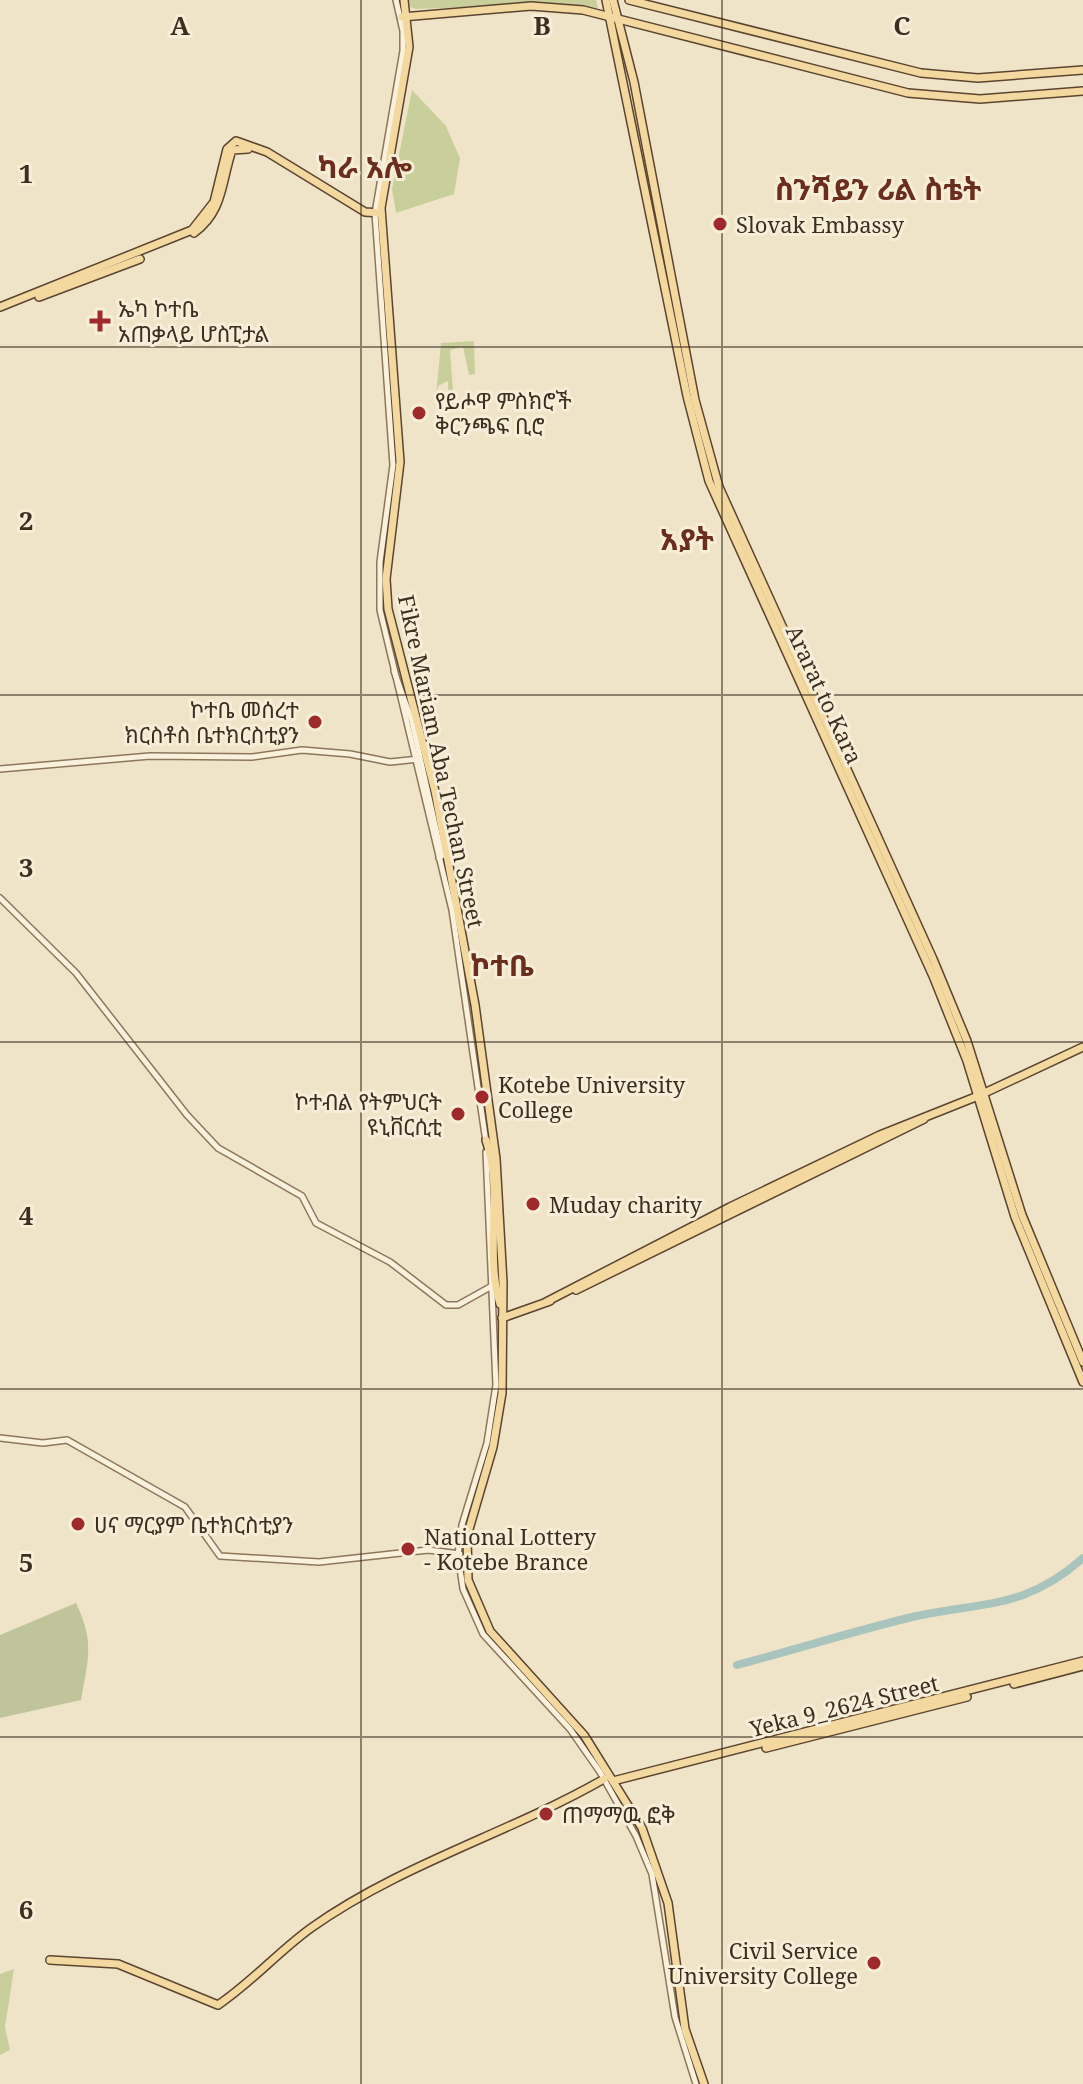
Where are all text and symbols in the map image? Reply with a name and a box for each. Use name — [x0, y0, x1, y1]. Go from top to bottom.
text: A — [170, 7, 190, 43]
text: B — [533, 7, 551, 43]
text: C — [893, 7, 911, 43]
district label: ካራ አሎ — [318, 146, 412, 187]
text: 1 — [19, 155, 33, 191]
district label: ስንሻይን ሪል ስቴት — [775, 168, 982, 209]
place label: Slovak Embassy — [736, 209, 904, 239]
marker: Slovak Embassy — [711, 215, 729, 233]
place label: ኤካ ኮተቤ አጠቃላይ ሆስፒታል — [118, 293, 269, 348]
marker: ኤካ ኮተቤ አጠቃላይ ሆስፒታል — [89, 310, 111, 332]
place label: የይሖዋ ምስክሮች ቅርንጫፍ ቢሮ — [435, 385, 572, 440]
marker: የይሖዋ ምስክሮች ቅርንጫፍ ቢሮ — [410, 404, 428, 422]
text: 2 — [19, 502, 33, 538]
district label: አያት — [660, 518, 715, 559]
street label: Fikre Mariam Aba Techan Street — [392, 592, 492, 931]
street label: Ararat to Kara — [780, 620, 870, 768]
place label: ኮተቤ መሰረተ ክርስቶስ ቤተክርስቲያን — [124, 694, 299, 749]
marker: ኮተቤ መሰረተ ክርስቶስ ቤተክርስቲያን — [306, 713, 324, 731]
text: 3 — [19, 849, 33, 885]
district label: ኮተቤ — [470, 944, 534, 985]
place label: Kotebe University College — [498, 1069, 686, 1124]
place label: ኮተብል የትምህርት ዩኒቨርሲቲ — [295, 1086, 442, 1141]
marker: Kotebe University College — [473, 1088, 491, 1106]
marker: ኮተብል የትምህርት ዩኒቨርሲቲ — [449, 1105, 467, 1123]
place label: Muday charity — [549, 1189, 703, 1219]
marker: Muday charity — [524, 1195, 542, 1213]
text: 4 — [19, 1197, 34, 1233]
place label: ሀና ማርያም ቤተክርስቲያን — [94, 1509, 293, 1539]
marker: ሀና ማርያም ቤተክርስቲያን — [69, 1515, 87, 1533]
place label: National Lottery - Kotebe Brance — [424, 1521, 597, 1576]
marker: National Lottery - Kotebe Brance — [399, 1540, 417, 1558]
text: 5 — [19, 1544, 33, 1580]
street label: Yeka 9_2624 Street — [745, 1667, 942, 1743]
place label: ጠማማዉ ፎቅ — [562, 1799, 675, 1829]
marker: ጠማማዉ ፎቅ — [537, 1805, 555, 1823]
text: 6 — [19, 1891, 33, 1927]
place label: Civil Service University College — [668, 1935, 858, 1990]
marker: Civil Service University College — [865, 1954, 883, 1972]

